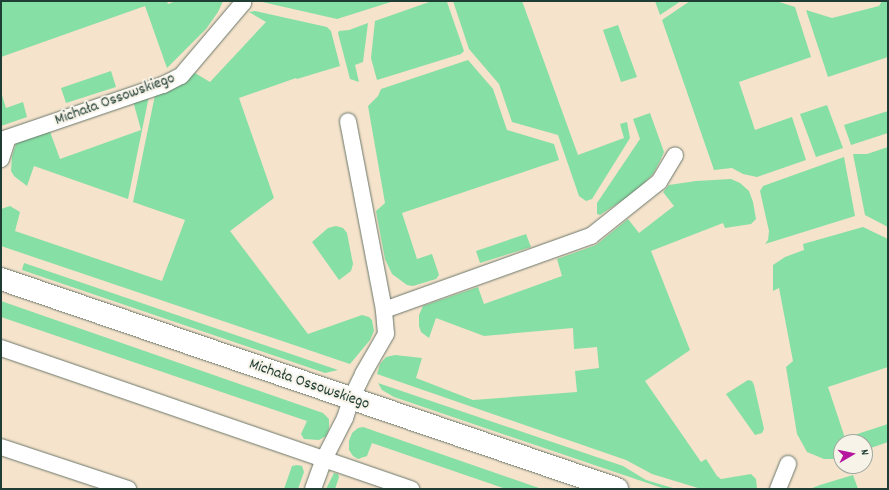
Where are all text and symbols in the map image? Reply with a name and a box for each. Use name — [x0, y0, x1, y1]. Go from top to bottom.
street label: Michała Ossowskiego — [52, 69, 178, 131]
street label: Michała Ossowskiego — [246, 355, 372, 415]
north arrow — [833, 434, 873, 474]
text: N — [856, 448, 872, 456]

